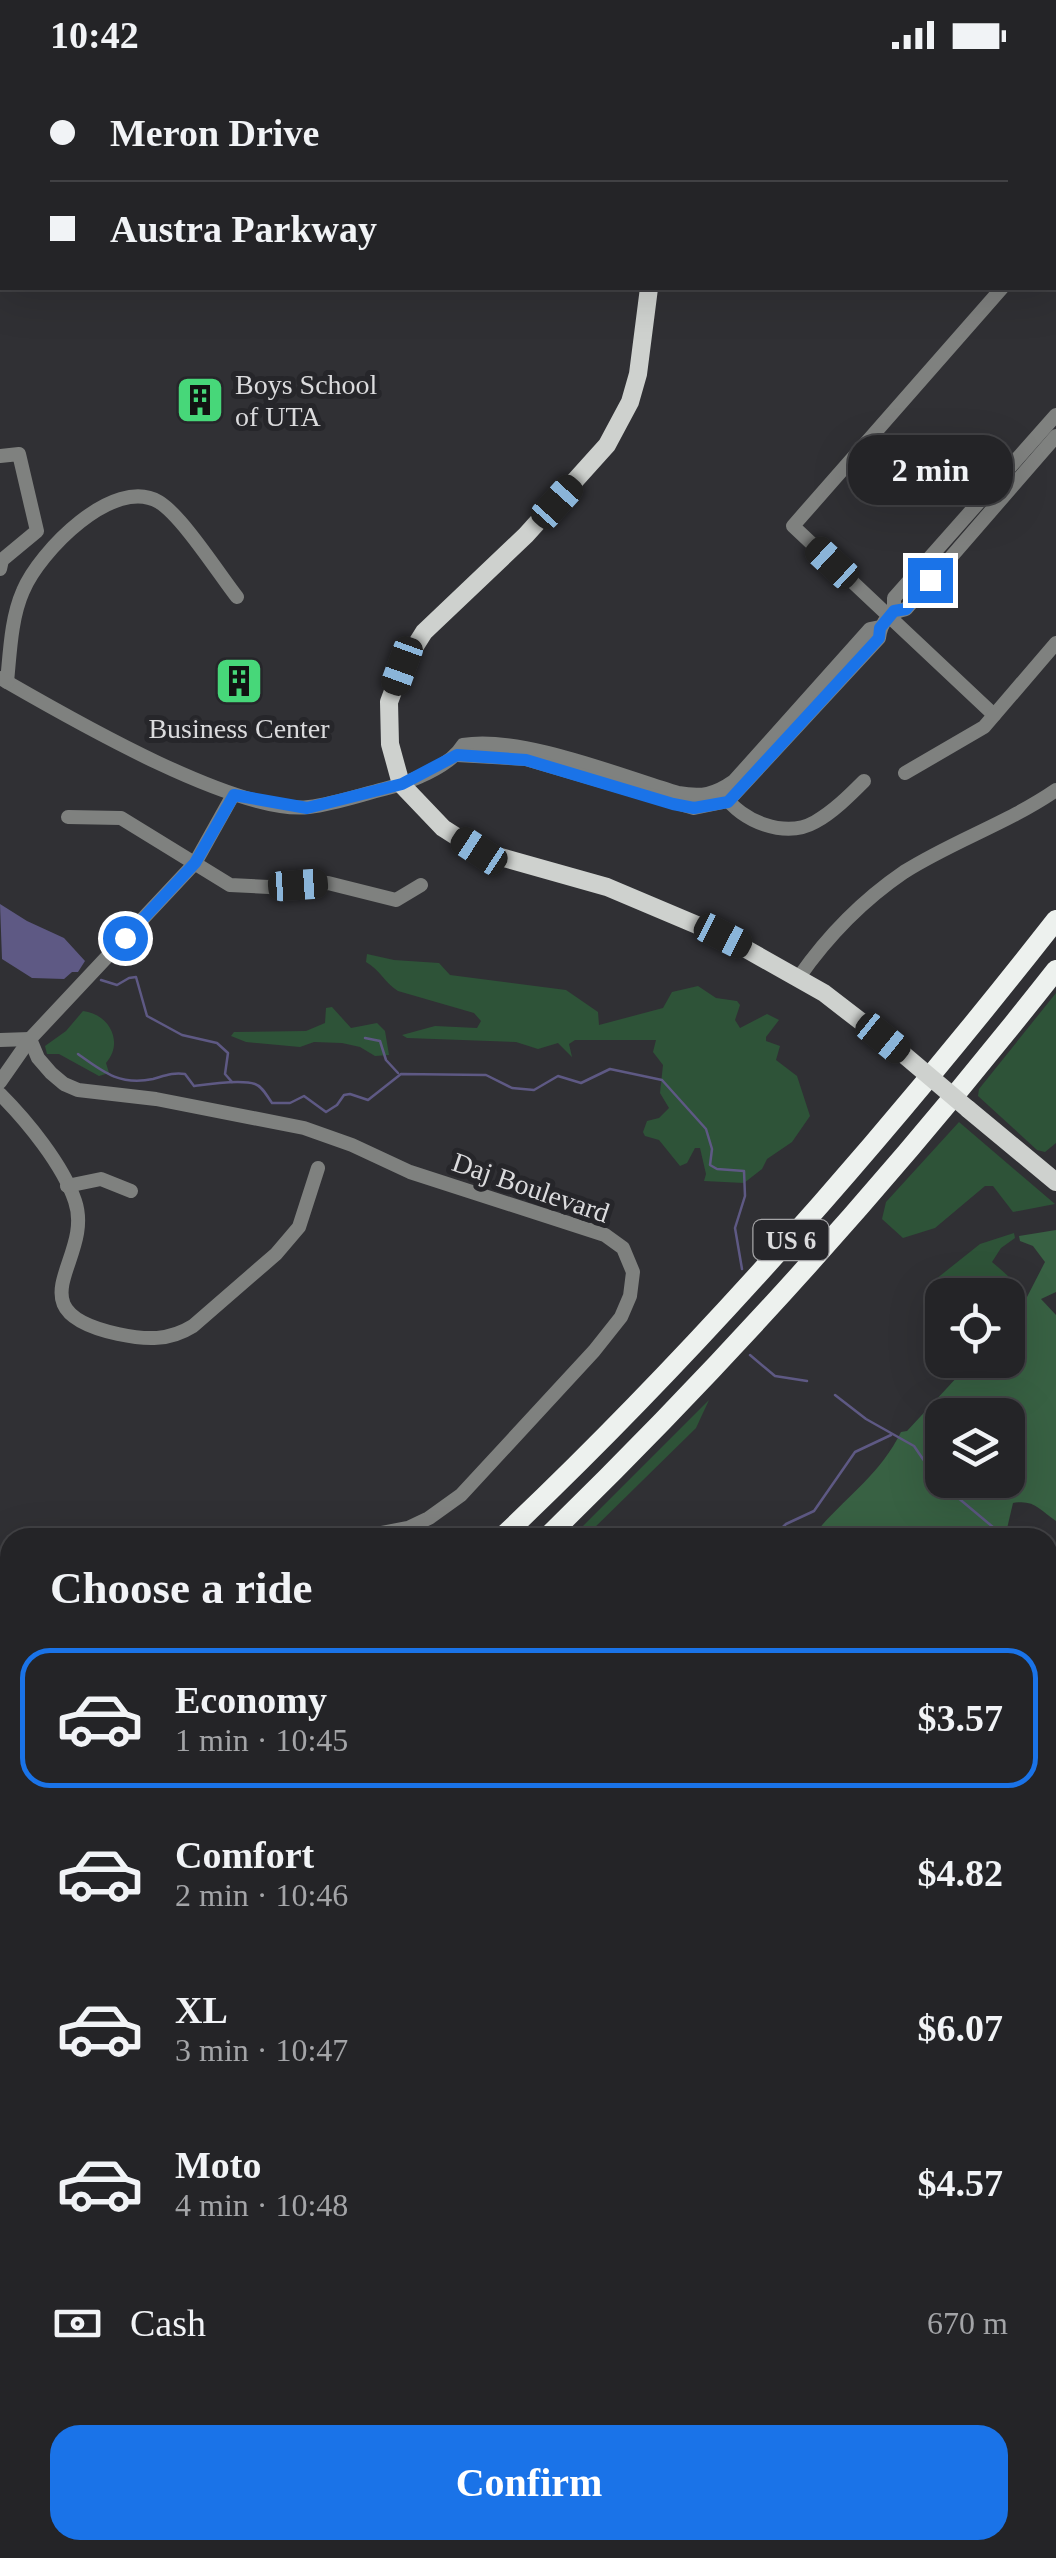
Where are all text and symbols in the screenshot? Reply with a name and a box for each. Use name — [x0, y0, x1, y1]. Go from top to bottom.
text: 10:42 — [50, 14, 139, 56]
text: Meron Drive — [110, 112, 319, 154]
text: Austra Parkway — [110, 208, 377, 250]
place label: Boys School of UTA — [235, 369, 378, 432]
building icon: Boys School of UTA — [174, 374, 226, 426]
callout: 2 min — [848, 435, 1012, 505]
text: 2 min — [892, 452, 969, 488]
car — [526, 470, 588, 534]
car — [800, 532, 864, 594]
route end — [908, 558, 953, 603]
car — [378, 633, 426, 699]
building icon: Business Center — [213, 655, 265, 707]
place label: Business Center — [148, 713, 330, 744]
car — [446, 822, 512, 880]
car — [267, 868, 329, 902]
car — [689, 909, 757, 963]
route start — [103, 916, 148, 961]
car — [850, 1007, 916, 1069]
street label: Daj Boulevard — [448, 1146, 613, 1229]
road number: US 6 — [754, 1220, 828, 1260]
map controls — [925, 1278, 1025, 1498]
button: locate — [925, 1278, 1025, 1378]
button: layers — [925, 1398, 1025, 1498]
text: Choose a ride — [50, 1563, 313, 1613]
icon: car — [55, 1673, 145, 1763]
text: Economy — [175, 1679, 327, 1721]
text: $3.57 — [918, 1697, 1003, 1739]
text: 1 min · 10:45 — [175, 1722, 348, 1758]
icon: car — [55, 1828, 145, 1918]
text: Comfort — [175, 1834, 314, 1876]
text: $4.82 — [918, 1852, 1003, 1894]
text: 2 min · 10:46 — [175, 1877, 348, 1913]
icon: car — [55, 1983, 145, 2073]
text: XL — [175, 1989, 228, 2031]
text: $6.07 — [918, 2007, 1003, 2049]
text: 3 min · 10:47 — [175, 2032, 348, 2068]
icon: car — [55, 2138, 145, 2228]
text: Moto — [175, 2144, 262, 2186]
text: $4.57 — [918, 2162, 1003, 2204]
text: 4 min · 10:48 — [175, 2187, 348, 2223]
icon: cash — [50, 2296, 105, 2351]
text: Cash — [130, 2302, 206, 2344]
text: 670 m — [927, 2305, 1008, 2341]
button: Confirm — [50, 2425, 1008, 2540]

